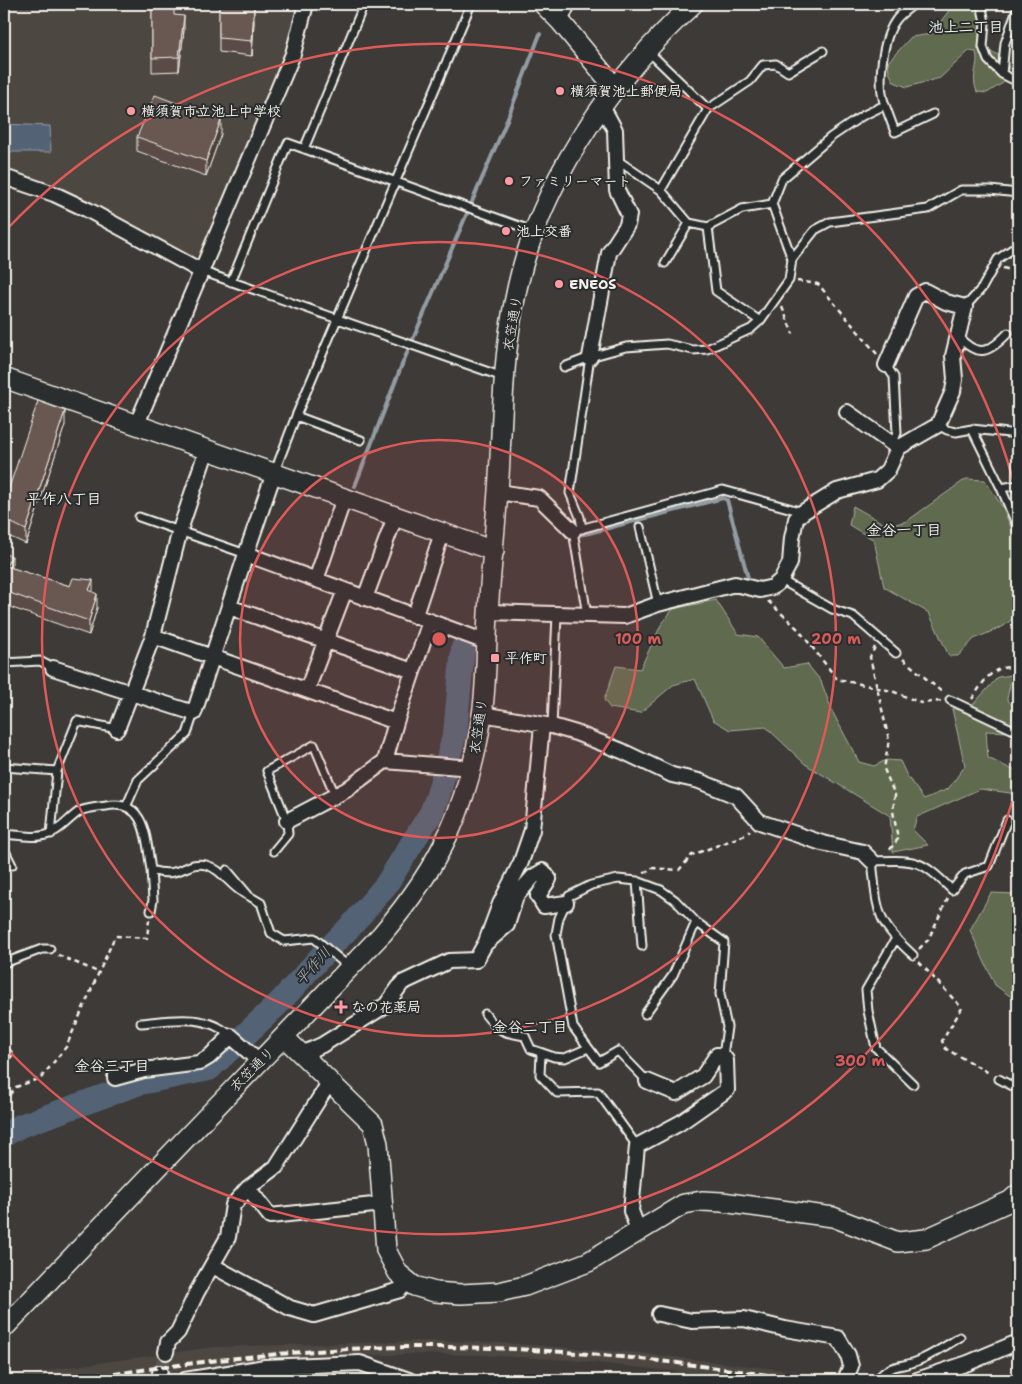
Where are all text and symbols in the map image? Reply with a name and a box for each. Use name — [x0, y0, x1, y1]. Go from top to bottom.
district label: 池上二丁目 — [928, 17, 1004, 37]
place label: 横須賀池上郵便局 — [570, 82, 682, 100]
marker: 横須賀池上郵便局 — [554, 85, 566, 97]
place label: 横須賀市立池上中学校 — [141, 102, 281, 120]
marker: 横須賀市立池上中学校 — [125, 105, 137, 117]
place label: ファミリーマート — [519, 172, 632, 190]
marker: ファミリーマート — [503, 175, 515, 187]
place label: 池上交番 — [516, 222, 572, 240]
marker: 池上交番 — [500, 225, 512, 237]
place label: ENEOS — [569, 275, 616, 293]
marker: ENEOS — [553, 278, 565, 290]
street label: 衣笠通り — [498, 294, 526, 352]
district label: 平作八丁目 — [26, 489, 102, 509]
district label: 金谷一丁目 — [866, 520, 942, 540]
text: 100 m — [615, 629, 661, 649]
text: 200 m — [811, 629, 861, 649]
centre of rings — [430, 630, 448, 648]
place label: 平作町 — [505, 649, 547, 667]
marker: 平作町 — [489, 652, 501, 664]
street label: 衣笠通り — [465, 697, 491, 755]
water label: 平作川 — [291, 943, 335, 989]
place label: なの花薬局 — [351, 998, 421, 1016]
marker: なの花薬局 — [335, 1001, 347, 1013]
district label: 金谷二丁目 — [492, 1017, 568, 1037]
street label: 衣笠通り — [226, 1043, 278, 1095]
text: 300 m — [835, 1051, 885, 1071]
district label: 金谷三丁目 — [74, 1056, 150, 1076]

